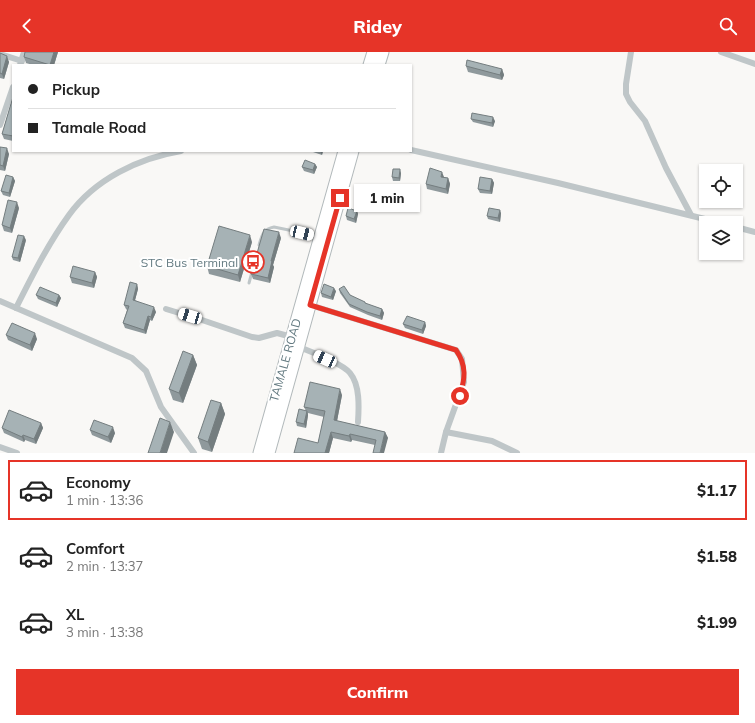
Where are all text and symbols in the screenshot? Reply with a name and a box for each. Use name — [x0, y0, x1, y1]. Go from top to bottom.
icon: back — [16, 15, 38, 37]
text: Ridey — [353, 15, 402, 38]
icon: search — [717, 15, 739, 37]
text: Pickup — [52, 80, 100, 99]
text: Tamale Road — [52, 118, 146, 137]
map controls — [699, 164, 743, 260]
button: locate — [699, 164, 743, 208]
callout: 1 min — [354, 184, 420, 212]
route end — [331, 189, 349, 207]
text: 1 min — [370, 190, 404, 206]
button: layers — [699, 216, 743, 260]
car — [289, 224, 315, 242]
bus stop icon: STC Bus Terminal — [240, 249, 266, 275]
place label: STC Bus Terminal — [141, 255, 238, 270]
car — [177, 307, 203, 325]
street label: TAMALE ROAD — [266, 316, 304, 403]
car — [312, 349, 338, 369]
route start — [451, 387, 469, 405]
icon: car — [18, 472, 54, 508]
text: Economy — [66, 473, 131, 492]
text: $1.17 — [697, 481, 737, 500]
text: 1 min · 13:36 — [66, 492, 143, 508]
icon: car — [18, 538, 54, 574]
text: Comfort — [66, 539, 124, 558]
text: $1.58 — [697, 547, 737, 566]
text: 2 min · 13:37 — [66, 558, 143, 574]
icon: car — [18, 604, 54, 640]
text: XL — [66, 605, 84, 624]
text: $1.99 — [697, 613, 737, 632]
text: 3 min · 13:38 — [66, 624, 143, 640]
button: Confirm — [16, 669, 739, 715]

